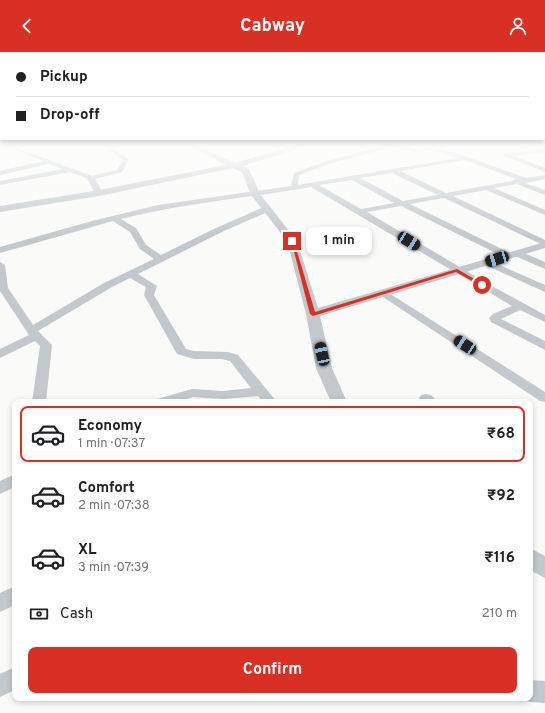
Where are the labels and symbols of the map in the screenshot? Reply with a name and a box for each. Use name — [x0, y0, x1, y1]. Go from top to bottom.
callout: 1 min — [306, 227, 372, 255]
car — [396, 230, 422, 252]
route end — [283, 232, 301, 250]
car — [484, 250, 510, 268]
route start — [473, 276, 491, 294]
car — [452, 333, 478, 357]
car — [314, 341, 330, 367]

